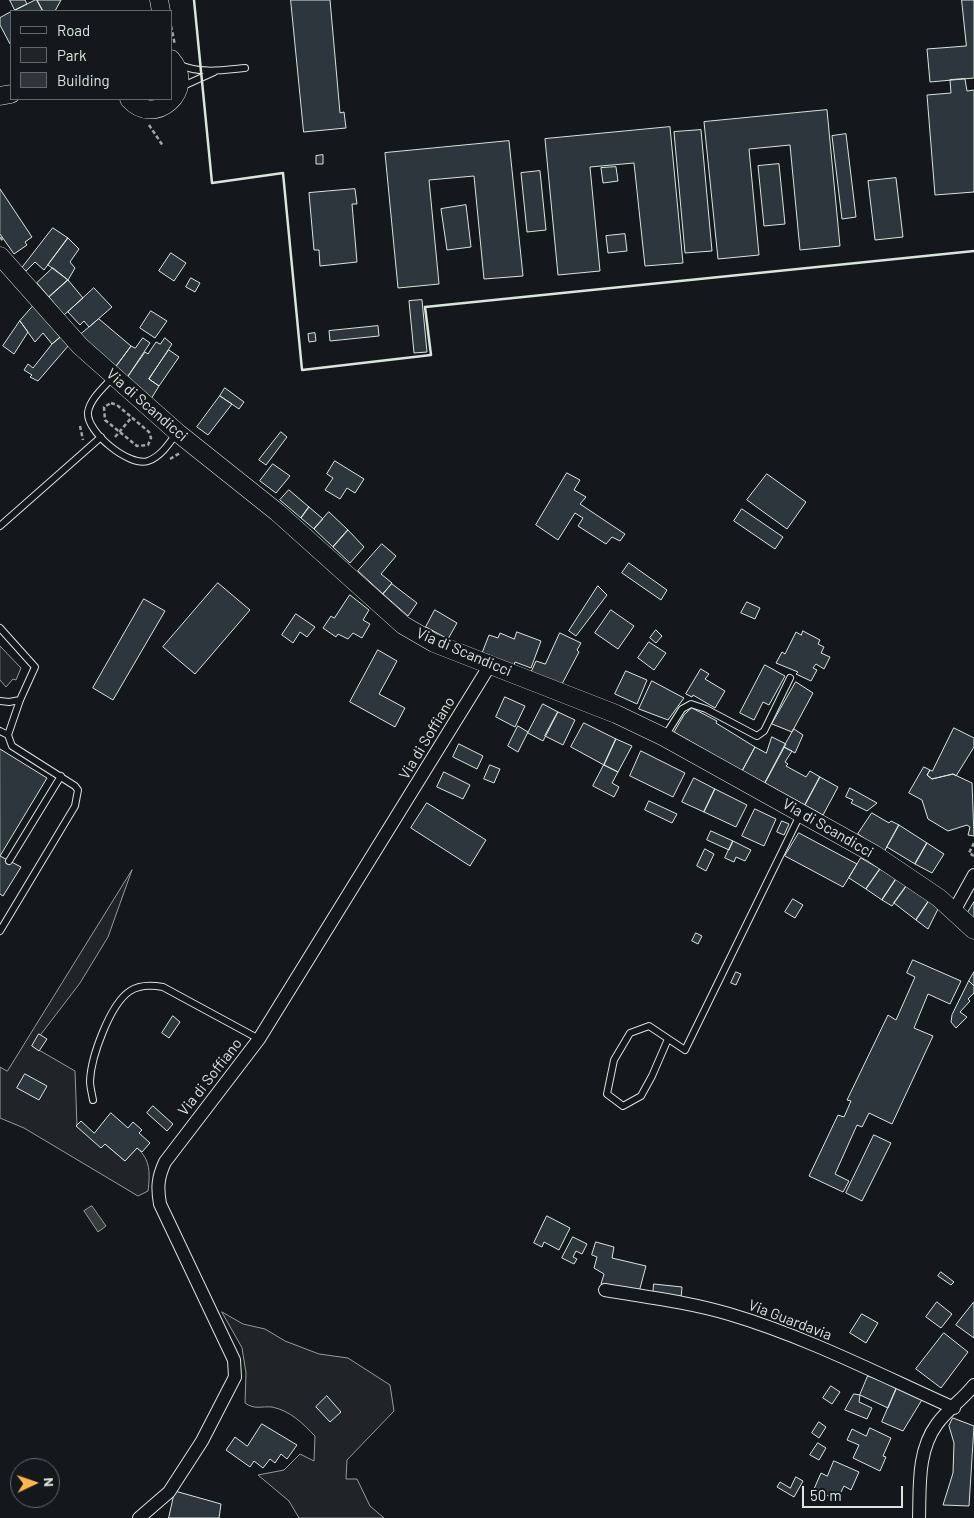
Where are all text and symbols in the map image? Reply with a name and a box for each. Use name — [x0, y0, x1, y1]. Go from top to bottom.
legend — [10, 10, 172, 100]
text: Road — [57, 21, 90, 39]
text: Park — [57, 46, 86, 64]
text: Building — [57, 71, 110, 89]
street label: Via di Scandicci — [103, 365, 191, 445]
street label: Via di Scandicci — [414, 624, 514, 680]
street label: Via di Soffiano — [395, 693, 459, 783]
street label: Via di Scandicci — [779, 795, 877, 861]
street label: Via di Soffiano — [174, 1035, 246, 1119]
street label: Via Guardavia — [746, 1296, 834, 1344]
north arrow — [10, 1458, 60, 1508]
scale bar — [804, 1476, 905, 1508]
text: N — [41, 1477, 58, 1487]
text: 50 m — [810, 1486, 842, 1504]

